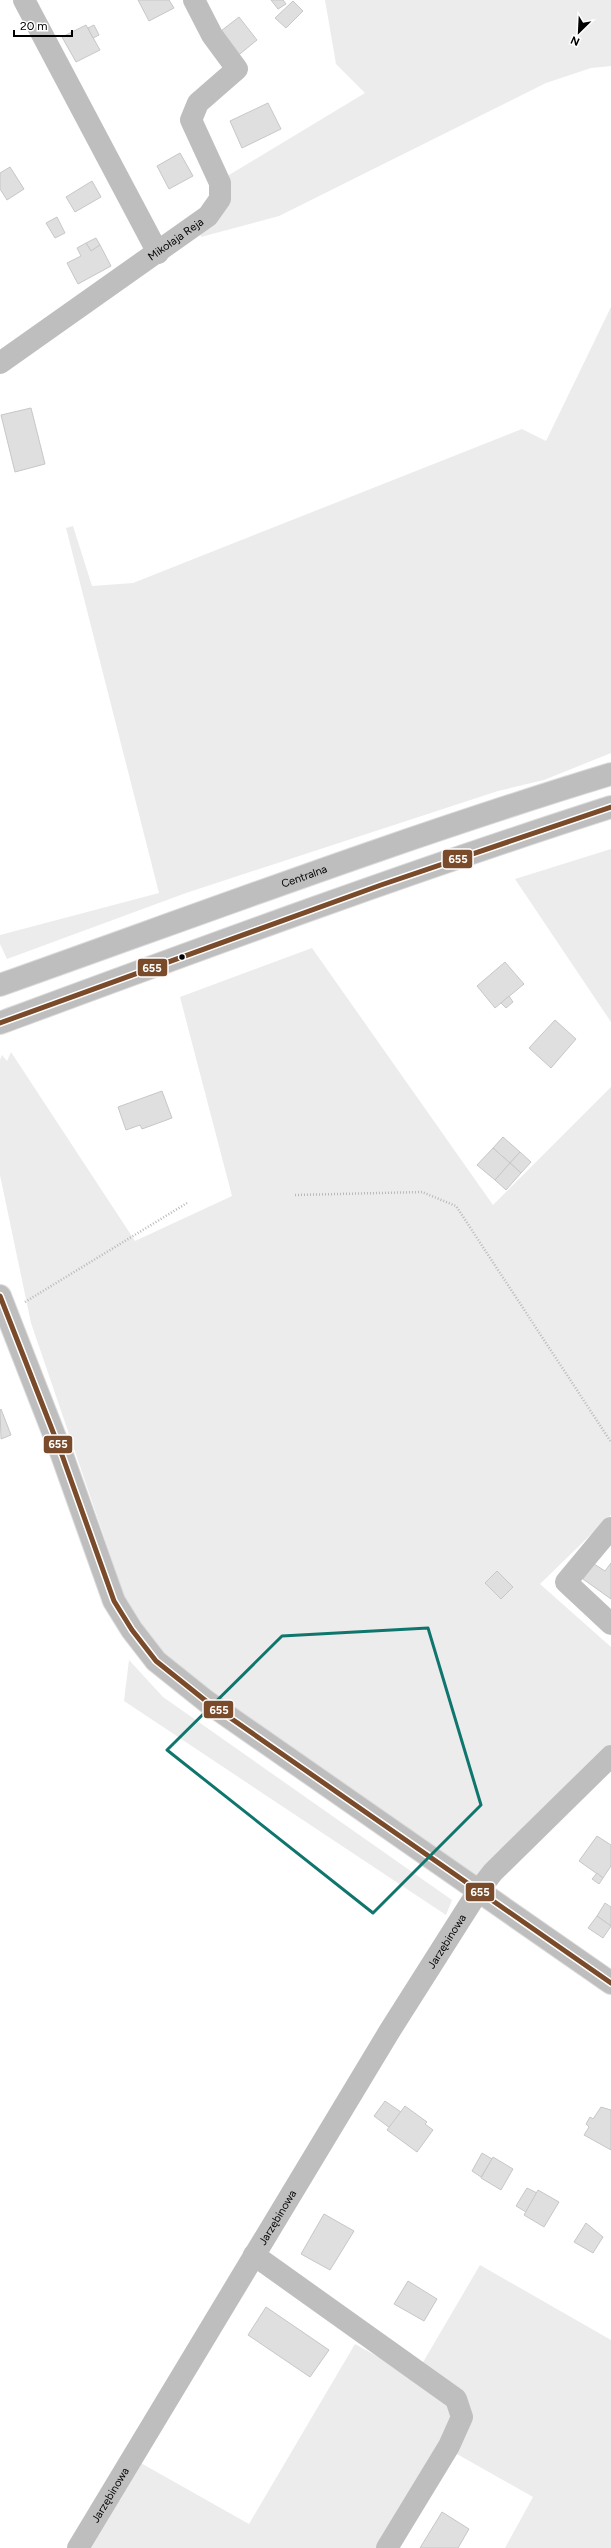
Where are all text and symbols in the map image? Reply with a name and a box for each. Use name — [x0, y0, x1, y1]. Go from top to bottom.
scale bar — [14, 12, 72, 38]
north arrow — [559, 12, 599, 52]
text: 20 m — [20, 19, 48, 33]
text: N — [569, 33, 582, 48]
street label: Mikołaja Reja — [146, 215, 206, 263]
line badge: 655 — [442, 849, 473, 869]
text: 655 — [448, 853, 468, 866]
street label: Centralna — [280, 862, 329, 891]
unlabelled marker — [177, 952, 187, 962]
line badge: 655 — [137, 958, 168, 977]
text: 655 — [142, 962, 162, 975]
line badge: 655 — [43, 1435, 73, 1454]
text: 655 — [48, 1438, 68, 1451]
line badge: 655 — [203, 1700, 234, 1719]
text: 655 — [209, 1704, 229, 1717]
line badge: 655 — [465, 1882, 495, 1902]
text: 655 — [470, 1886, 490, 1899]
street label: Jarzębinowa — [425, 1912, 469, 1971]
street label: Jarzębinowa — [256, 2188, 299, 2248]
street label: Jarzębinowa — [89, 2465, 132, 2525]

